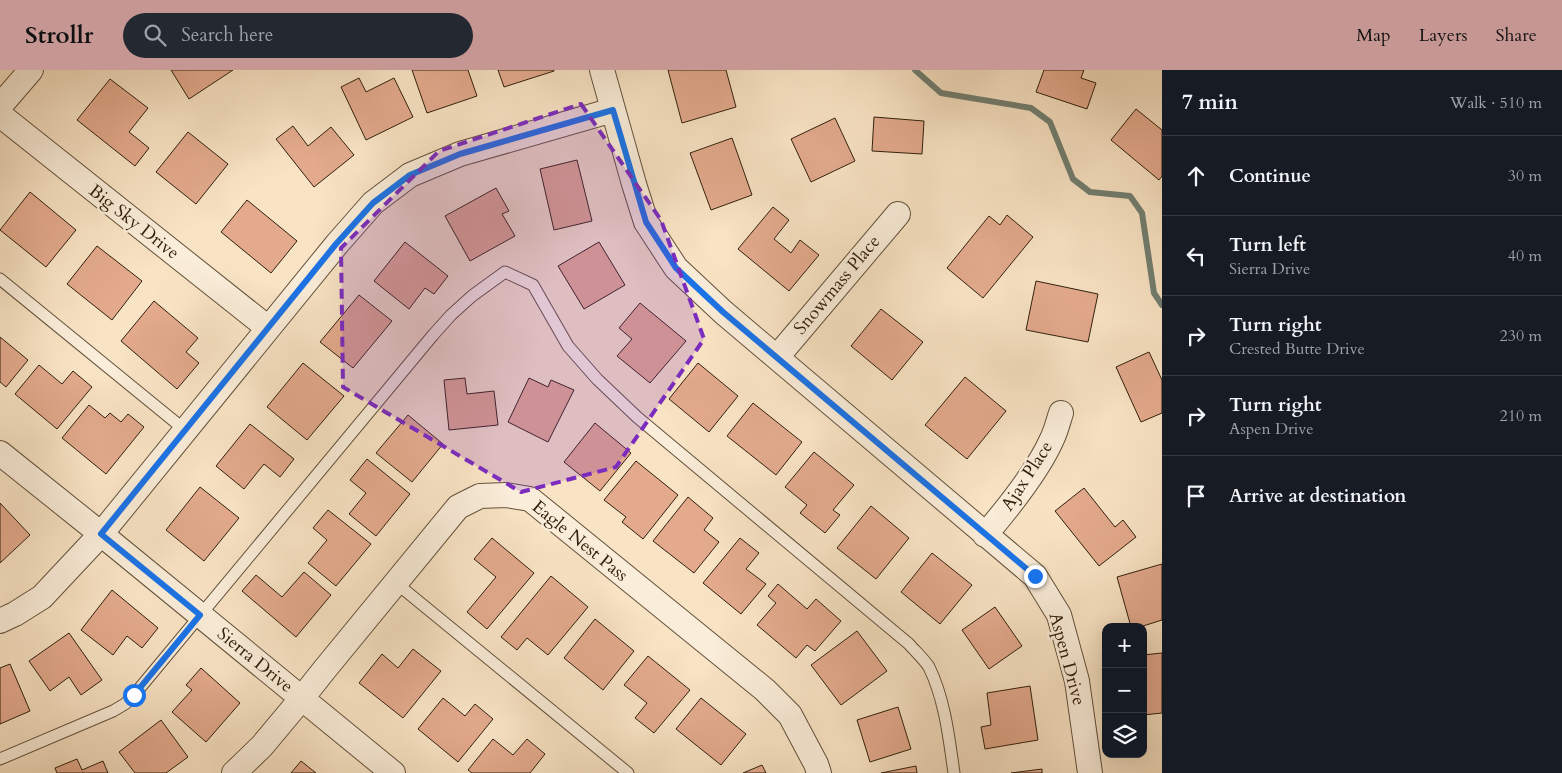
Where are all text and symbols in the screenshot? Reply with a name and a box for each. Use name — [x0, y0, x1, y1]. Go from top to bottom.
search box — [123, 13, 473, 58]
text: Strollr — [25, 19, 93, 52]
icon: search — [141, 21, 169, 49]
text: Search here — [181, 22, 273, 48]
text: Map — [1356, 23, 1391, 48]
text: Layers — [1419, 23, 1468, 48]
text: Share — [1496, 23, 1537, 48]
text: 7 min — [1182, 88, 1238, 117]
text: Walk · 510 m — [1450, 92, 1542, 114]
icon: ahead — [1182, 162, 1210, 190]
text: Continue — [1229, 163, 1311, 189]
text: 30 m — [1508, 165, 1542, 187]
street label: Big Sky Drive — [83, 179, 185, 265]
street label: Snowmass Place — [788, 230, 886, 340]
text: Turn left — [1229, 232, 1306, 258]
icon: left — [1182, 242, 1210, 270]
text: 40 m — [1508, 245, 1542, 267]
text: Sierra Drive — [1229, 258, 1310, 280]
text: Turn right — [1229, 312, 1321, 338]
icon: right — [1182, 322, 1210, 350]
text: 230 m — [1500, 325, 1542, 347]
text: Crested Butte Drive — [1229, 338, 1365, 360]
text: Turn right — [1229, 392, 1321, 418]
icon: right — [1182, 402, 1210, 430]
text: 210 m — [1500, 405, 1542, 427]
text: Aspen Drive — [1229, 418, 1314, 440]
street label: Ajax Place — [995, 436, 1059, 516]
icon: arrive — [1182, 482, 1210, 510]
text: Arrive at destination — [1229, 483, 1406, 509]
street label: Eagle Nest Pass — [527, 494, 633, 588]
route end — [1024, 565, 1047, 588]
street label: Aspen Drive — [1043, 610, 1091, 708]
street label: Sierra Drive — [212, 621, 298, 699]
map controls — [1102, 623, 1147, 758]
button: + — [1102, 623, 1147, 668]
button: − — [1102, 668, 1147, 713]
route start — [123, 684, 146, 707]
button: layers — [1102, 713, 1147, 758]

